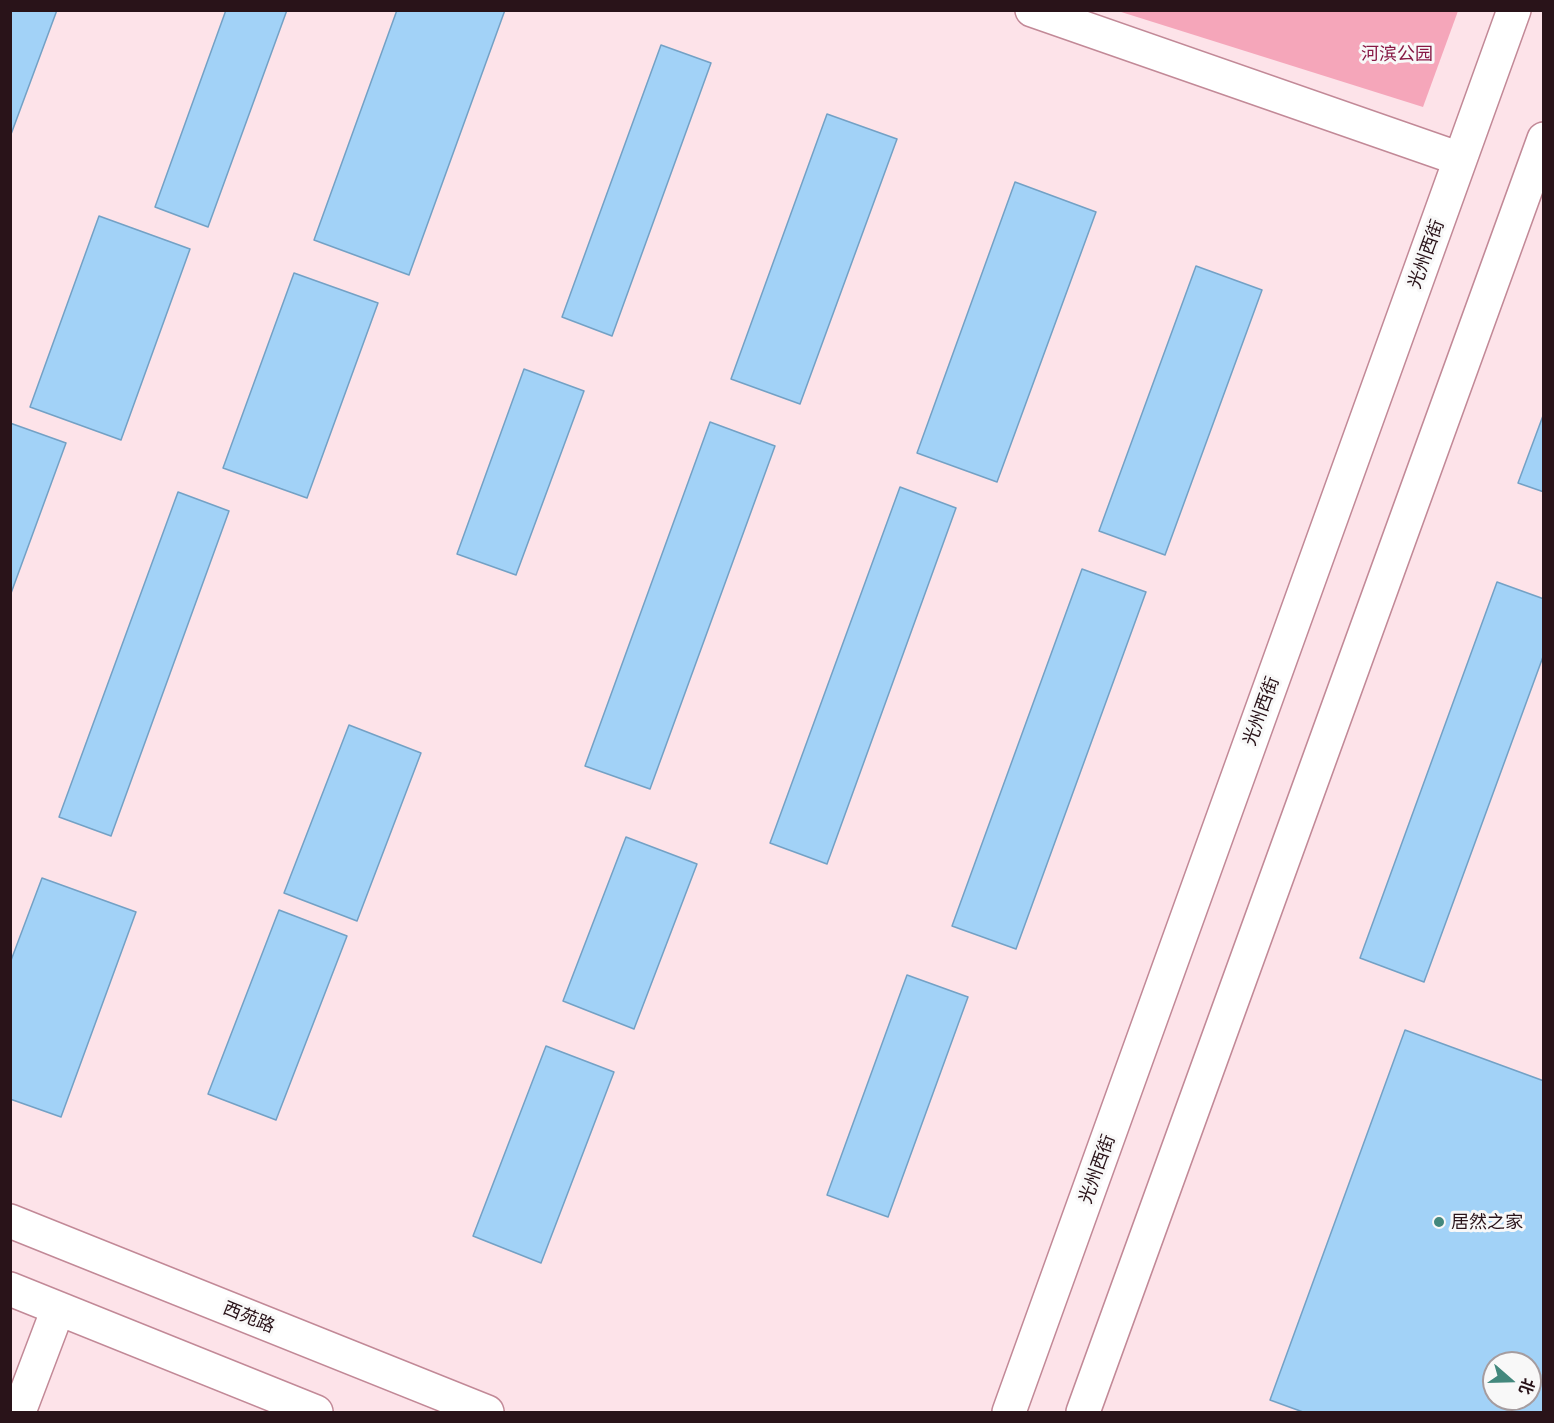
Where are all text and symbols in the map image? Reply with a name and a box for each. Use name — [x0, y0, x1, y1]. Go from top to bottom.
park label: 河滨公园 — [1361, 43, 1433, 65]
street label: 光州西街 — [1404, 216, 1448, 292]
street label: 光州西街 — [1239, 673, 1283, 749]
street label: 光州西街 — [1075, 1131, 1119, 1207]
place label: 居然之家 — [1451, 1211, 1523, 1233]
marker: 居然之家 — [1432, 1215, 1446, 1229]
street label: 西苑路 — [220, 1297, 278, 1337]
north arrow — [1482, 1351, 1542, 1411]
text: 北 — [1516, 1376, 1539, 1397]

